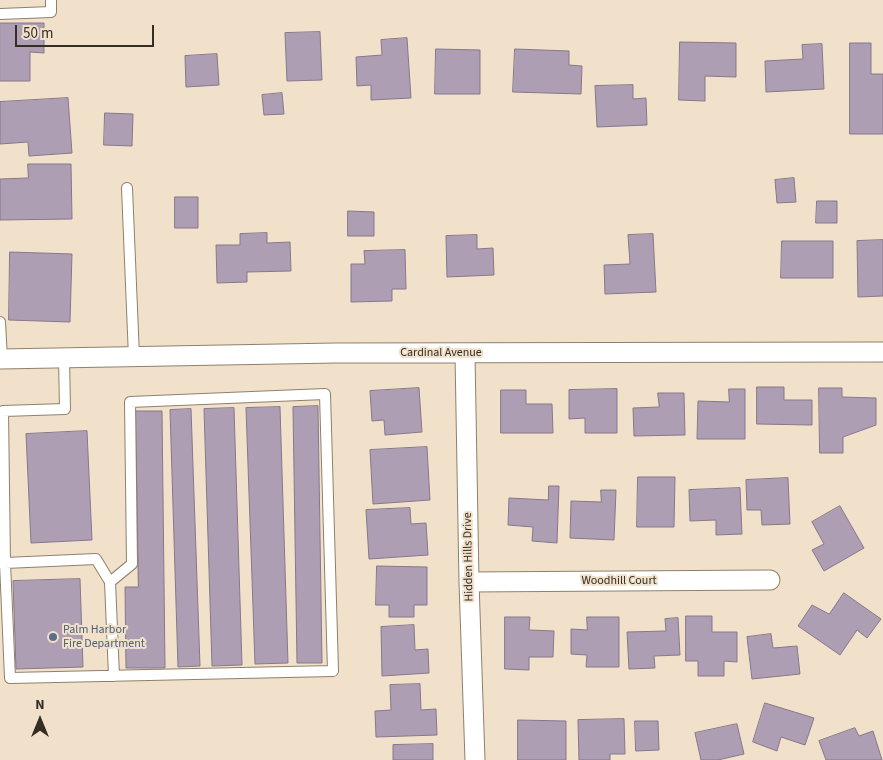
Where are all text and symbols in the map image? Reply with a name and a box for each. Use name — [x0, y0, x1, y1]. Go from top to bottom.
scale bar — [18, 15, 156, 47]
text: 50 m — [23, 23, 53, 44]
street label: Cardinal Avenue — [400, 346, 482, 360]
street label: Hidden Hills Drive — [461, 512, 477, 602]
street label: Woodhill Court — [581, 574, 657, 588]
place label: Palm Harbor Fire Department — [63, 623, 145, 651]
marker: Palm Harbor Fire Department — [47, 631, 59, 643]
north arrow — [15, 695, 65, 745]
text: N — [35, 695, 45, 715]

